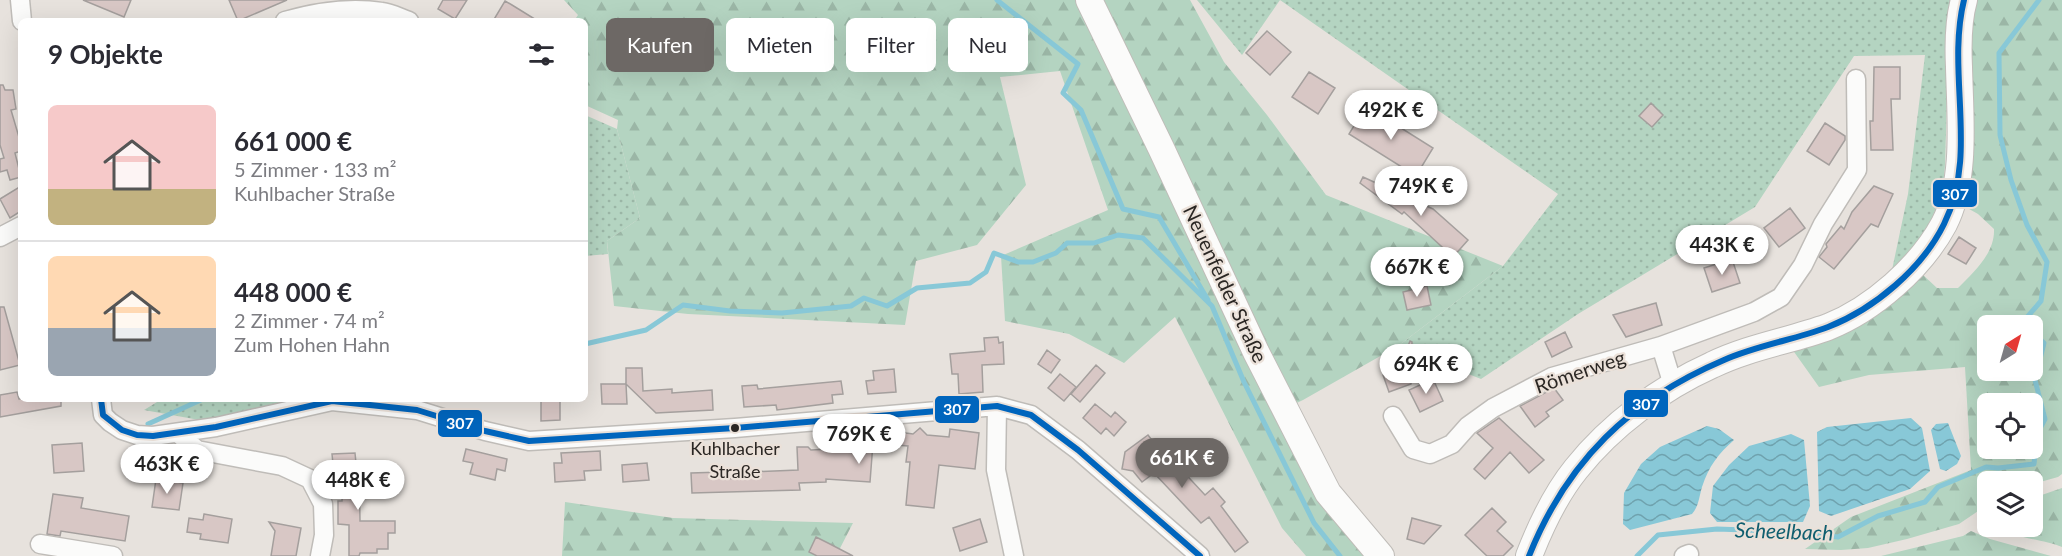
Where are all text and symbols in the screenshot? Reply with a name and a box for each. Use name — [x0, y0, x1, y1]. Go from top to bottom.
chip: Kaufen — [606, 18, 714, 72]
chip: Mieten — [726, 18, 834, 72]
chip: Filter — [846, 18, 936, 72]
chip: Neu — [948, 18, 1028, 72]
text: 9 Objekte — [48, 38, 163, 70]
icon: filters — [525, 38, 558, 71]
pin: 492K € — [1342, 90, 1440, 141]
text: 492K € — [1359, 97, 1423, 121]
text: 661 000 € — [234, 125, 352, 157]
icon: home — [96, 129, 168, 201]
text: 5 Zimmer · 133 m² — [234, 157, 396, 181]
pin: 749K € — [1372, 166, 1470, 217]
text: 749K € — [1389, 173, 1453, 197]
line badge: 307 — [1932, 179, 1978, 208]
text: Kuhlbacher Straße — [234, 181, 395, 205]
text: 307 — [1941, 184, 1969, 203]
street label: Neuenfelder Straße — [1179, 201, 1273, 366]
pin: 443K € — [1673, 225, 1771, 276]
text: 443K € — [1690, 232, 1754, 256]
pin: 667K € — [1368, 247, 1466, 298]
text: 667K € — [1385, 254, 1449, 278]
text: 448 000 € — [234, 276, 352, 308]
icon: home — [96, 280, 168, 352]
text: 2 Zimmer · 74 m² — [234, 308, 385, 332]
north arrow — [1977, 315, 2043, 381]
map controls — [1977, 315, 2043, 537]
text: Zum Hohen Hahn — [234, 332, 390, 356]
pin: 694K € — [1377, 344, 1475, 395]
street label: Römerweg — [1531, 344, 1628, 398]
text: 694K € — [1394, 351, 1458, 375]
line badge: 307 — [1623, 389, 1669, 418]
button: locate — [1977, 393, 2043, 459]
text: 307 — [1632, 394, 1660, 413]
line badge: 307 — [934, 395, 980, 424]
text: 307 — [943, 399, 971, 418]
line badge: 307 — [437, 409, 483, 438]
text: 307 — [446, 413, 474, 432]
pin: 769K € — [810, 414, 908, 465]
text: 769K € — [827, 421, 891, 445]
marker: Kuhlbacher Straße — [729, 422, 741, 434]
place label: Kuhlbacher Straße — [690, 437, 780, 482]
pin: 661K € — [1133, 438, 1231, 489]
pin: 463K € — [118, 444, 216, 495]
text: 661K € — [1150, 445, 1214, 469]
text: 463K € — [135, 451, 199, 475]
pin: 448K € — [309, 460, 407, 511]
text: 448K € — [326, 467, 390, 491]
button: layers — [1977, 471, 2043, 537]
water label: Scheelbach — [1734, 516, 1834, 545]

